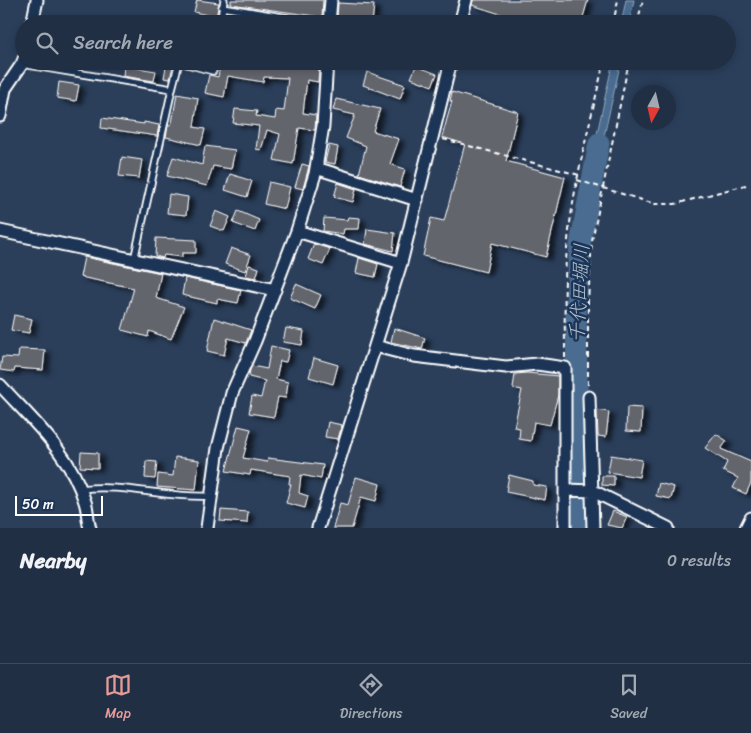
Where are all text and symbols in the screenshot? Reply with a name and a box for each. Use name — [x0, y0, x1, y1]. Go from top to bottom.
search box — [15, 15, 736, 70]
text: Search here — [73, 26, 173, 59]
icon: search — [33, 29, 61, 57]
north arrow — [631, 85, 676, 130]
water label: 千代田堀川 — [559, 242, 600, 344]
text: 50 m — [22, 492, 54, 517]
scale bar — [15, 493, 102, 516]
text: Nearby — [20, 542, 86, 580]
text: 0 results — [667, 546, 731, 575]
tab: Map — [104, 671, 132, 726]
tab: Directions — [340, 671, 402, 726]
tab: Saved — [610, 671, 647, 726]

